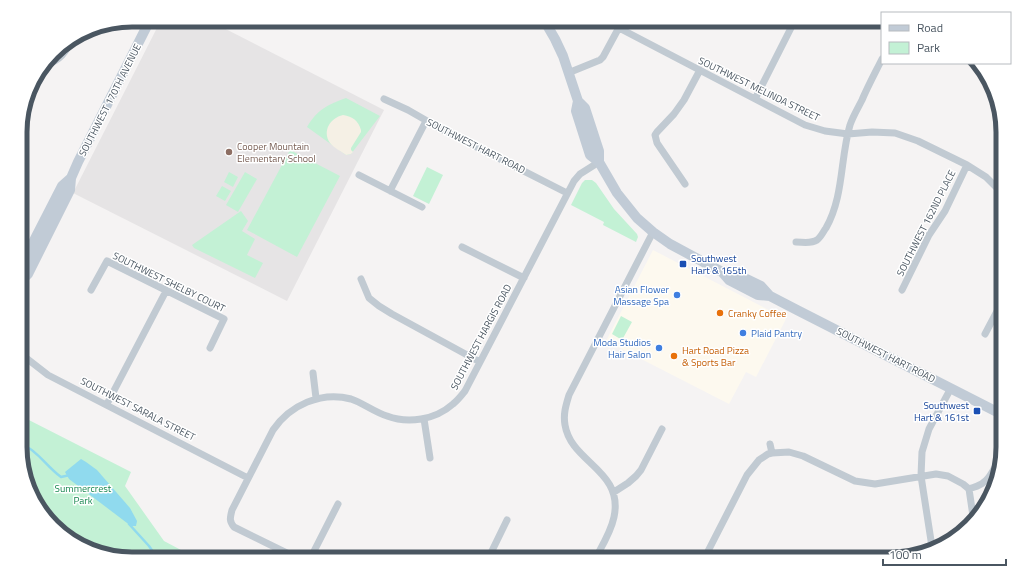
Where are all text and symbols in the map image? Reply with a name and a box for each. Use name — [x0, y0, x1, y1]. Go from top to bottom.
legend — [881, 12, 1011, 64]
text: Road — [917, 18, 943, 37]
text: Park — [917, 38, 940, 57]
street label: SOUTHWEST 170TH AVENUE — [75, 41, 145, 159]
street label: SOUTHWEST MELINDA STREET — [696, 53, 823, 125]
street label: SOUTHWEST HART ROAD — [424, 115, 528, 177]
place label: Cooper Mountain Elementary School — [237, 139, 316, 166]
marker: Cooper Mountain Elementary School — [224, 147, 234, 157]
street label: SOUTHWEST 162ND PLACE — [893, 167, 960, 279]
street label: SOUTHWEST SHELBY COURT — [110, 248, 228, 316]
place label: Southwest Hart & 165th — [691, 251, 747, 278]
marker: Southwest Hart & 165th — [678, 259, 688, 269]
street label: SOUTHWEST HARGIS ROAD — [447, 281, 515, 393]
place label: Asian Flower Massage Spa — [613, 282, 670, 309]
marker: Asian Flower Massage Spa — [672, 290, 682, 300]
place label: Cranky Coffee — [728, 306, 786, 321]
marker: Cranky Coffee — [715, 308, 725, 318]
street label: SOUTHWEST HART ROAD — [834, 324, 938, 386]
place label: Plaid Pantry — [751, 326, 802, 341]
marker: Plaid Pantry — [738, 328, 748, 338]
place label: Moda Studios Hair Salon — [593, 335, 651, 362]
marker: Moda Studios Hair Salon — [654, 343, 664, 353]
place label: Hart Road Pizza & Sports Bar — [682, 343, 749, 370]
marker: Hart Road Pizza & Sports Bar — [669, 351, 679, 361]
street label: SOUTHWEST SARALA STREET — [78, 373, 199, 445]
place label: Southwest Hart & 161st — [914, 398, 969, 425]
marker: Southwest Hart & 161st — [972, 406, 982, 416]
park label: Summercrest Park — [55, 481, 112, 508]
scale bar — [883, 541, 1006, 567]
text: 100 m — [889, 545, 922, 564]

